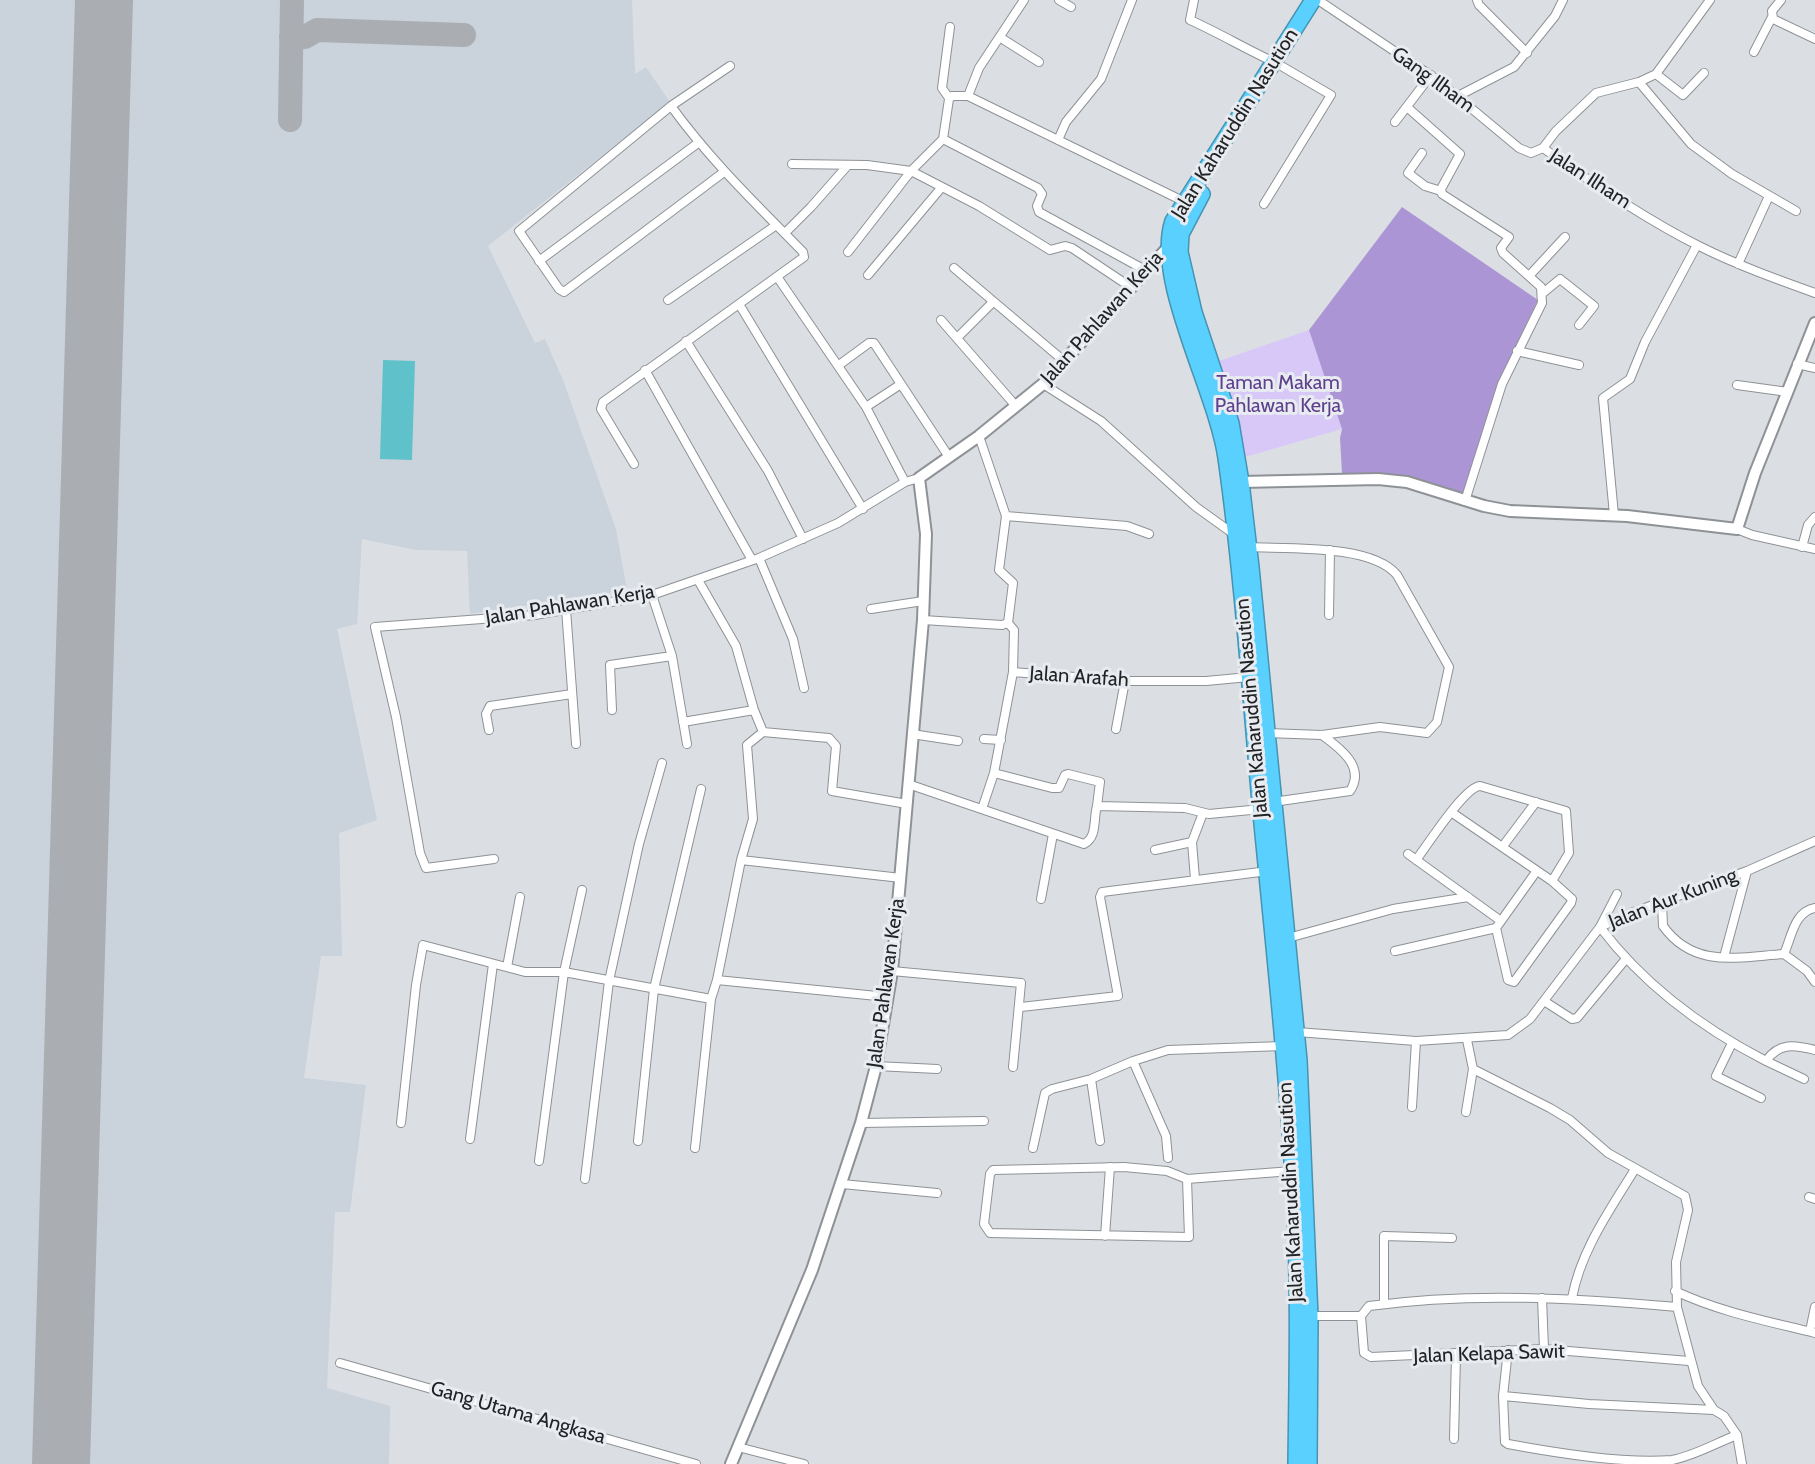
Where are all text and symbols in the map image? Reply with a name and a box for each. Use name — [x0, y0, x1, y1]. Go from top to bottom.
street label: Jalan Kaharuddin Nasution — [1166, 24, 1304, 224]
street label: Gang Ilham — [1387, 42, 1479, 118]
street label: Jalan Ilham — [1545, 144, 1635, 214]
street label: Jalan Pahlawan Kerja — [1036, 246, 1168, 390]
park label: Taman Makam Pahlawan Kerja — [1215, 371, 1341, 418]
street label: Jalan Pahlawan Kerja — [484, 580, 656, 630]
street label: Jalan Kaharuddin Nasution — [1230, 597, 1274, 819]
street label: Jalan Arafah — [1029, 662, 1129, 692]
street label: Jalan Aur Kuning — [1605, 863, 1741, 935]
street label: Jalan Pahlawan Kerja — [862, 897, 910, 1069]
street label: Jalan Kaharuddin Nasution — [1273, 1081, 1309, 1303]
street label: Jalan Kelapa Sawit — [1413, 1339, 1565, 1369]
street label: Gang Utama Angkasa — [428, 1377, 608, 1449]

